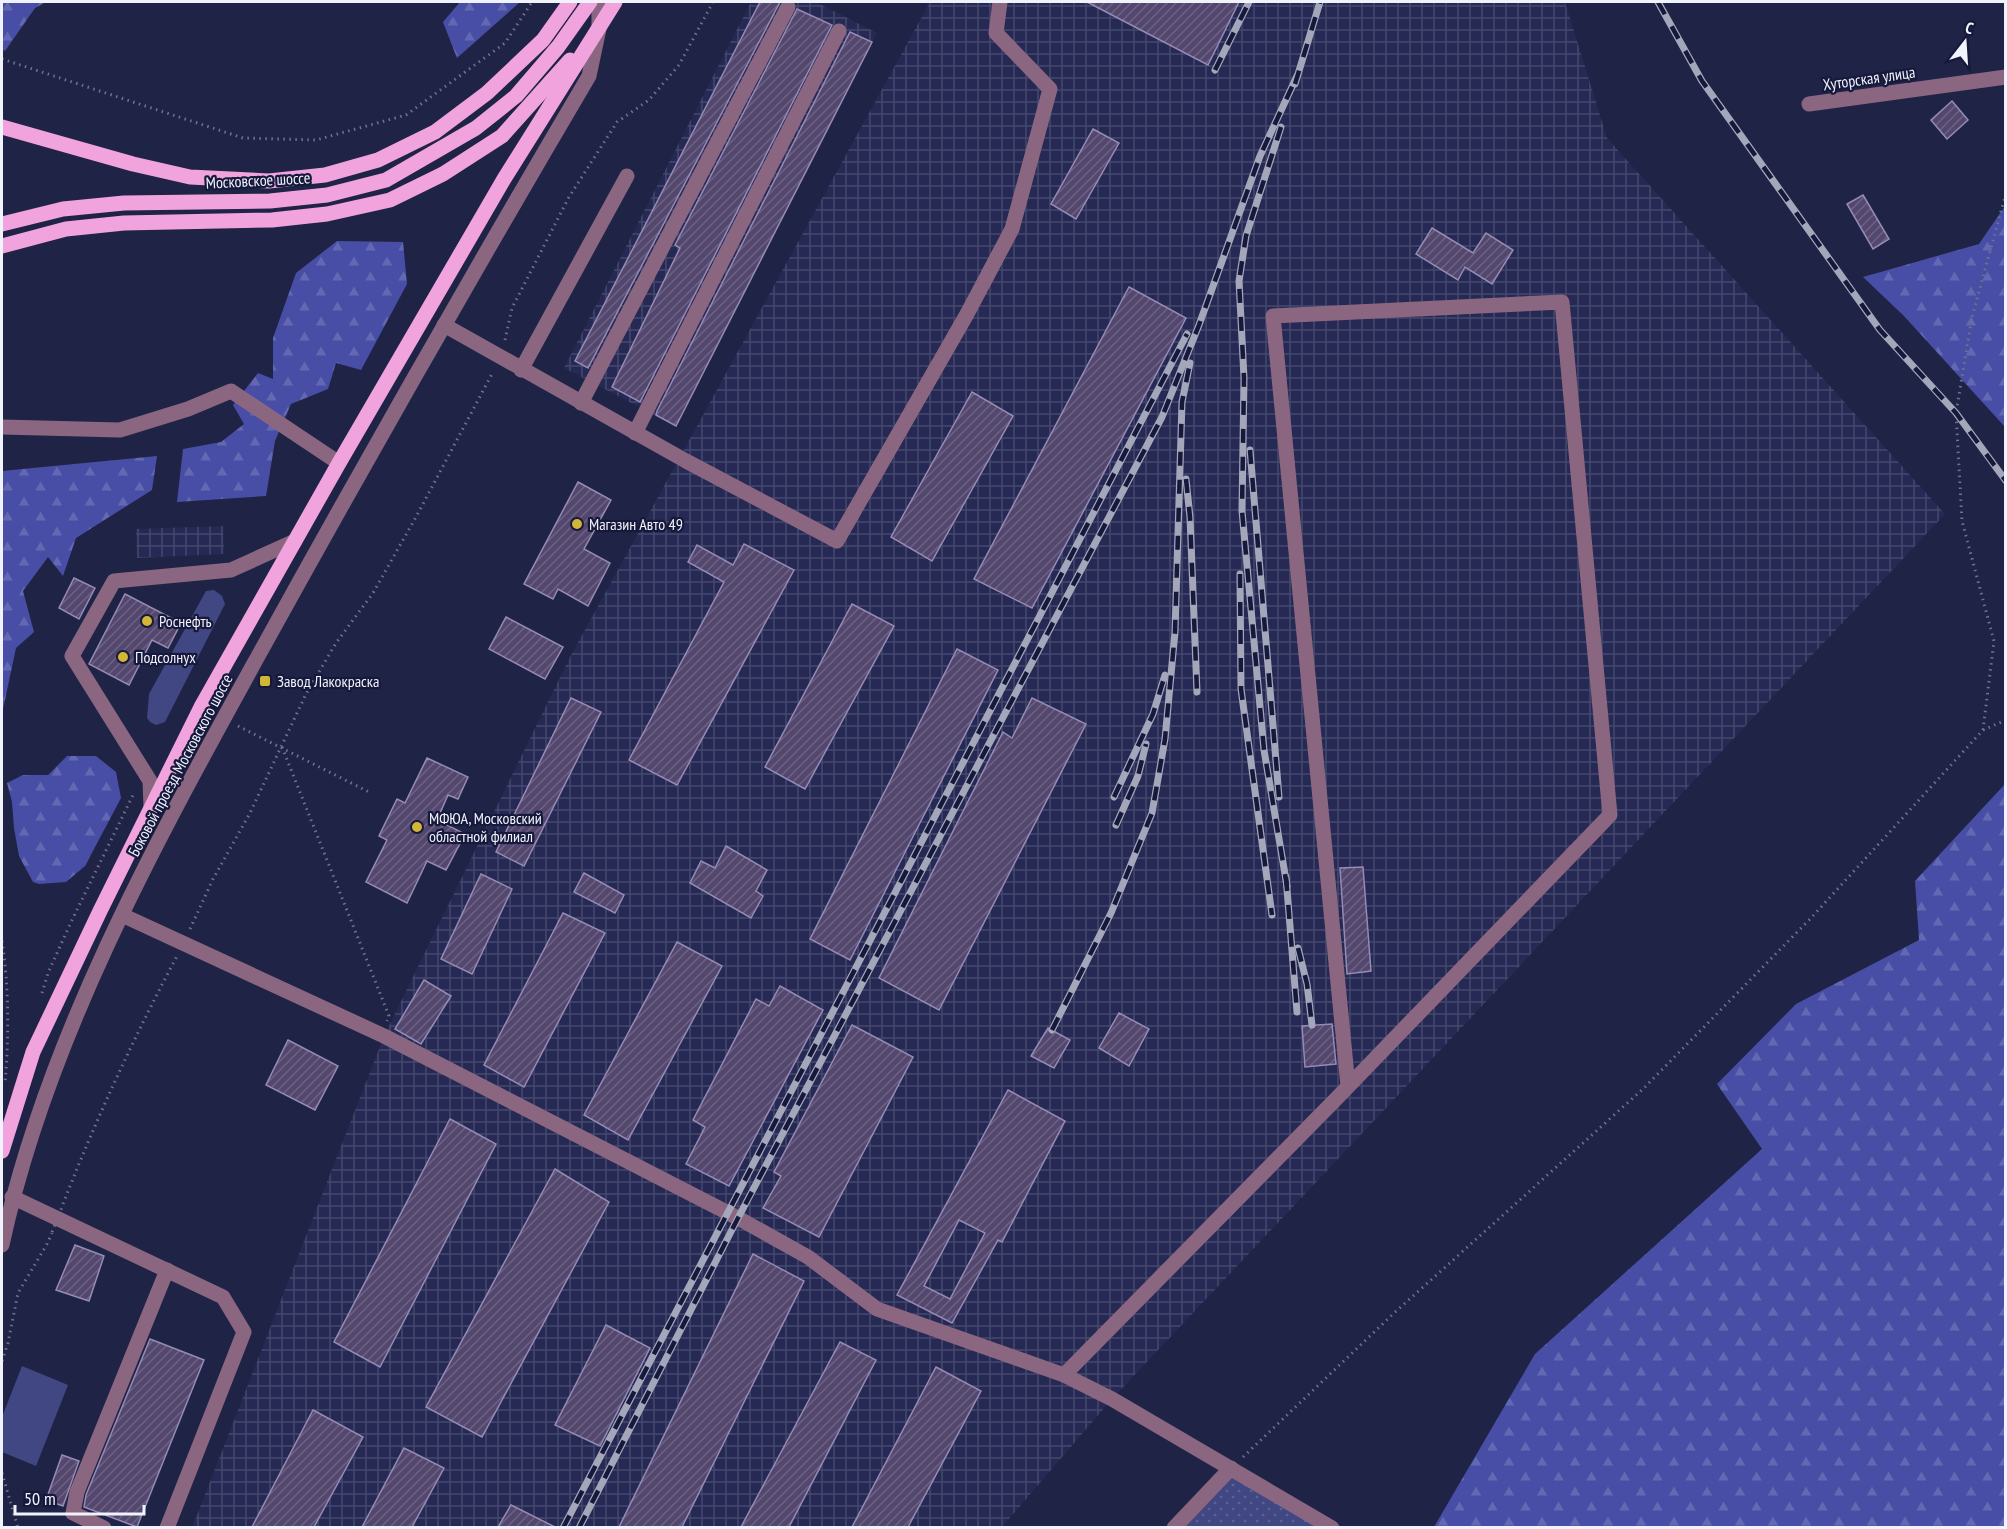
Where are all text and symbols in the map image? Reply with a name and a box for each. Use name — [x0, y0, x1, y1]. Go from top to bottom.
north arrow — [1935, 12, 1995, 72]
text: С — [1963, 17, 1976, 38]
street label: Хуторская улица — [1822, 62, 1916, 94]
street label: Московское шоссе — [205, 167, 311, 193]
place label: Магазин Авто 49 — [589, 514, 683, 534]
marker: Магазин Авто 49 — [570, 517, 584, 531]
place label: Роснефть — [159, 611, 212, 631]
marker: Роснефть — [140, 614, 154, 628]
place label: Подсолнух — [135, 647, 196, 667]
marker: Подсолнух — [116, 650, 130, 664]
street label: Боковой проезд Московского шоссе — [123, 670, 237, 860]
place label: Завод Лакокраска — [277, 671, 379, 691]
marker: Завод Лакокраска — [258, 674, 272, 688]
place label: МФЮА, Московский областной филиал — [429, 808, 542, 846]
marker: МФЮА, Московский областной филиал — [410, 820, 424, 834]
scale bar — [15, 1478, 144, 1516]
text: 50 m — [24, 1487, 56, 1510]

